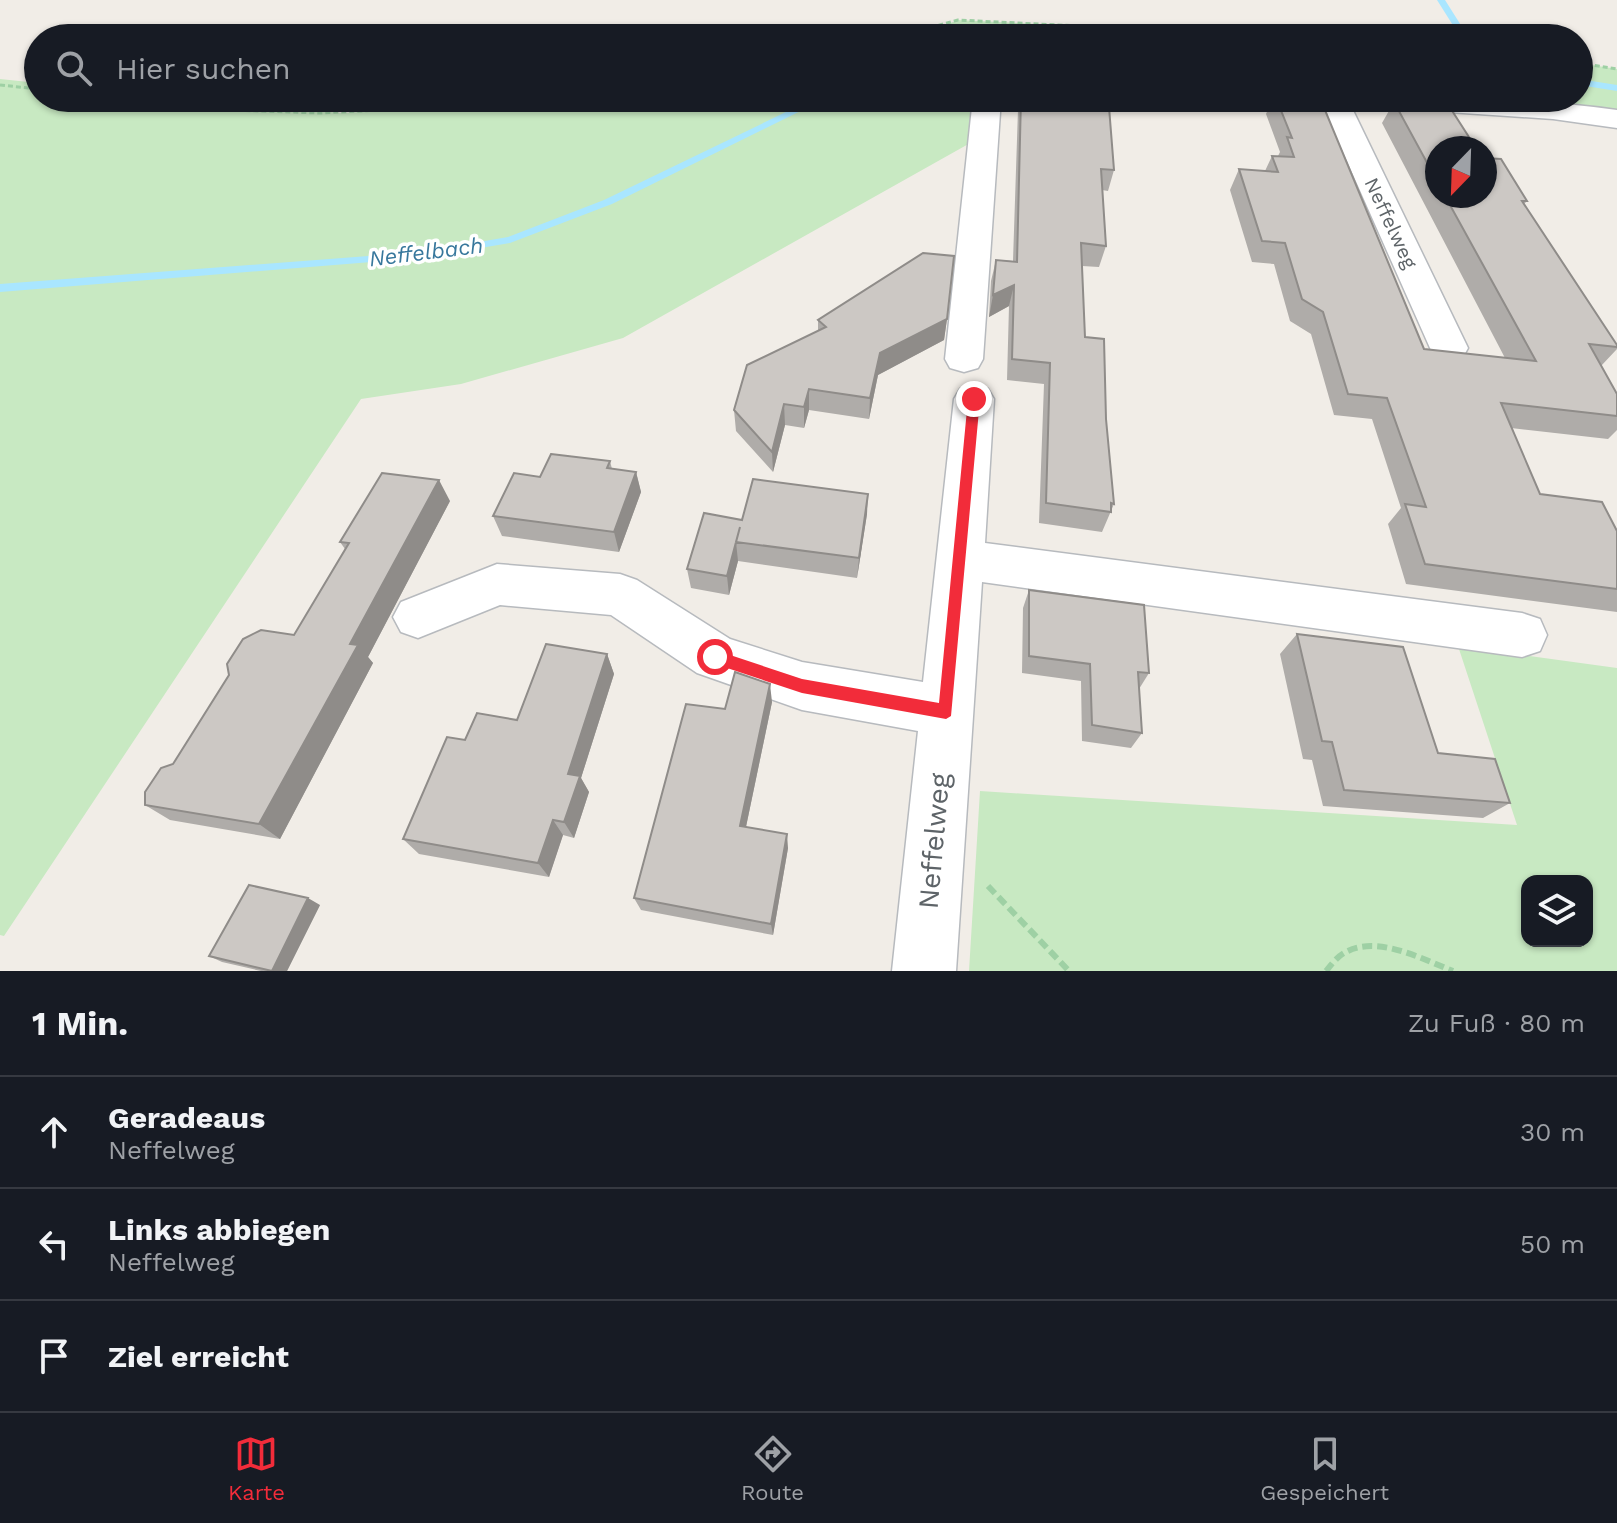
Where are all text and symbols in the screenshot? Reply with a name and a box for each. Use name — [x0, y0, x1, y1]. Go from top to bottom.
search box — [24, 24, 1593, 112]
icon: search — [52, 46, 96, 90]
text: Hier suchen — [116, 51, 291, 86]
north arrow — [1425, 136, 1497, 208]
street label: Neffelweg — [1360, 174, 1423, 272]
water label: Neffelbach — [368, 233, 484, 271]
route end — [956, 381, 992, 417]
route start — [697, 639, 733, 675]
street label: Neffelweg — [912, 772, 956, 910]
map controls — [1521, 875, 1593, 947]
button: layers — [1521, 875, 1593, 947]
text: 1 Min. — [32, 1003, 128, 1043]
text: Zu Fuß · 80 m — [1408, 1008, 1585, 1038]
text: Geradeaus — [108, 1100, 265, 1135]
icon: ahead — [32, 1110, 76, 1154]
text: 30 m — [1520, 1117, 1585, 1147]
text: Neffelweg — [108, 1135, 235, 1165]
text: Links abbiegen — [108, 1212, 330, 1247]
icon: left — [32, 1222, 76, 1266]
text: 50 m — [1520, 1229, 1585, 1259]
text: Neffelweg — [108, 1247, 235, 1277]
icon: arrive — [32, 1334, 76, 1378]
text: Ziel erreicht — [108, 1339, 289, 1374]
tab: Karte — [228, 1432, 285, 1505]
tab: Route — [741, 1432, 804, 1505]
tab: Gespeichert — [1260, 1432, 1389, 1505]

